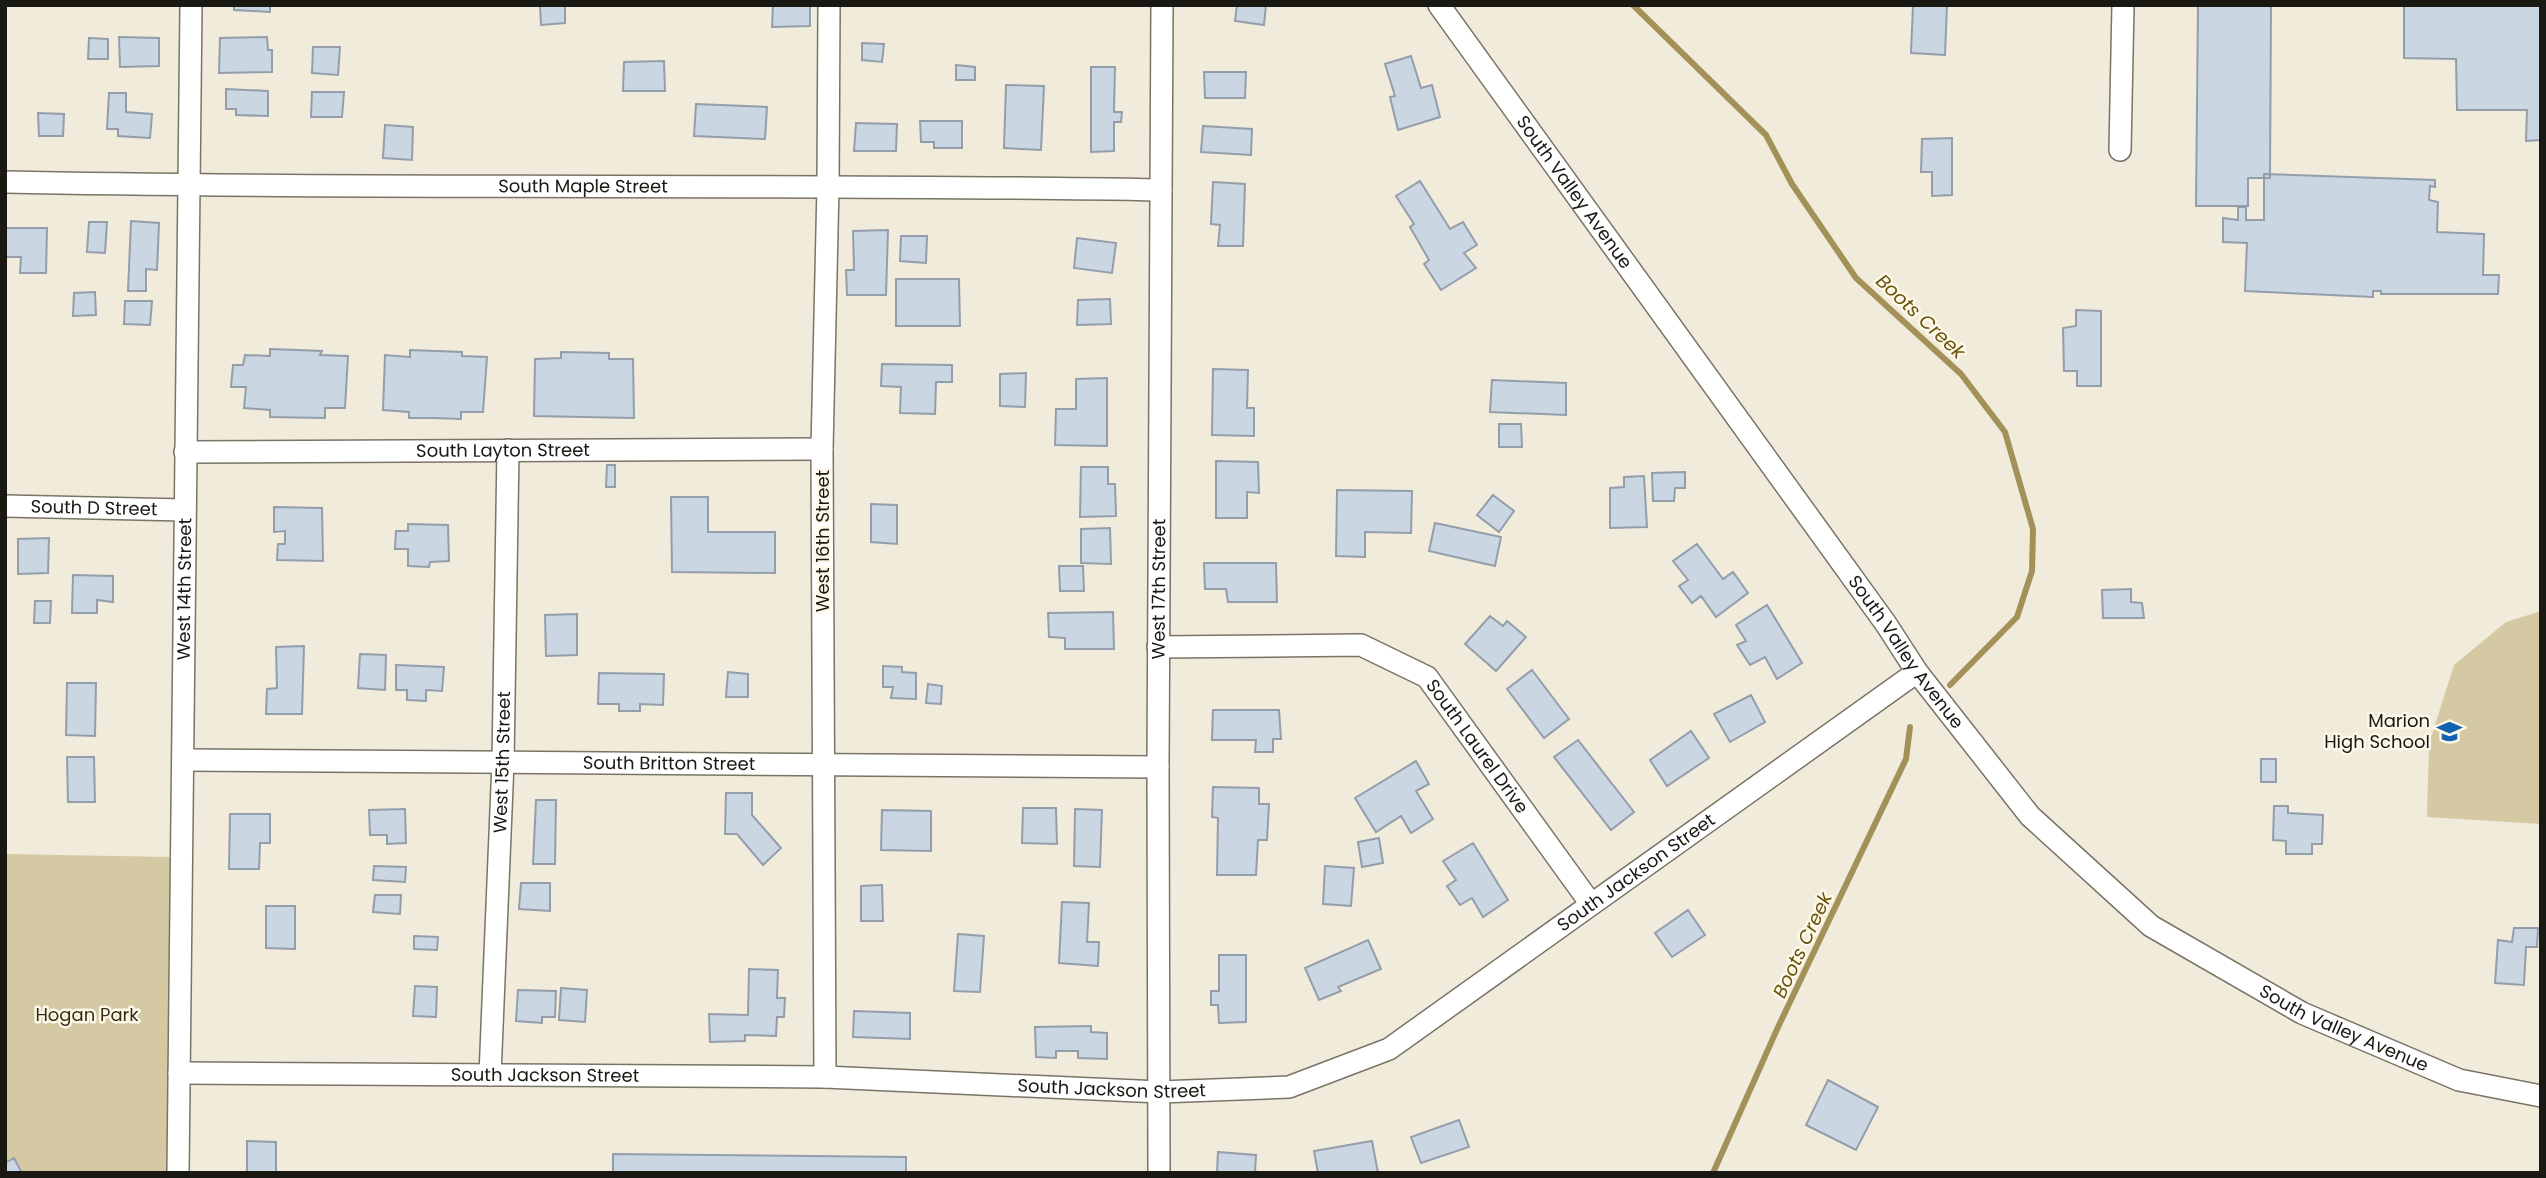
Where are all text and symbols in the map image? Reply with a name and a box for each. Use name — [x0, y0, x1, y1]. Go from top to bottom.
street label: South Valley Avenue — [1511, 110, 1639, 274]
street label: South Maple Street — [498, 173, 668, 198]
water label: Boots Creek — [1870, 268, 1972, 366]
street label: South Layton Street — [416, 437, 590, 463]
street label: West 16th Street — [810, 470, 835, 612]
street label: South D Street — [30, 494, 158, 521]
street label: West 14th Street — [171, 518, 197, 660]
street label: West 17th Street — [1146, 519, 1171, 659]
street label: South Valley Avenue — [1843, 570, 1970, 734]
street label: South Laurel Drive — [1420, 674, 1535, 818]
street label: West 15th Street — [487, 691, 516, 834]
place label: Marion High School — [2324, 708, 2430, 754]
school or university icon: Marion High School — [2436, 717, 2464, 745]
street label: South Britton Street — [583, 750, 755, 776]
street label: South Jackson Street — [1552, 807, 1720, 937]
water label: Boots Creek — [1766, 887, 1839, 1002]
street label: South Valley Avenue — [2255, 978, 2432, 1078]
park label: Hogan Park — [35, 1002, 139, 1027]
street label: South Jackson Street — [451, 1062, 639, 1088]
street label: South Jackson Street — [1017, 1073, 1206, 1104]

